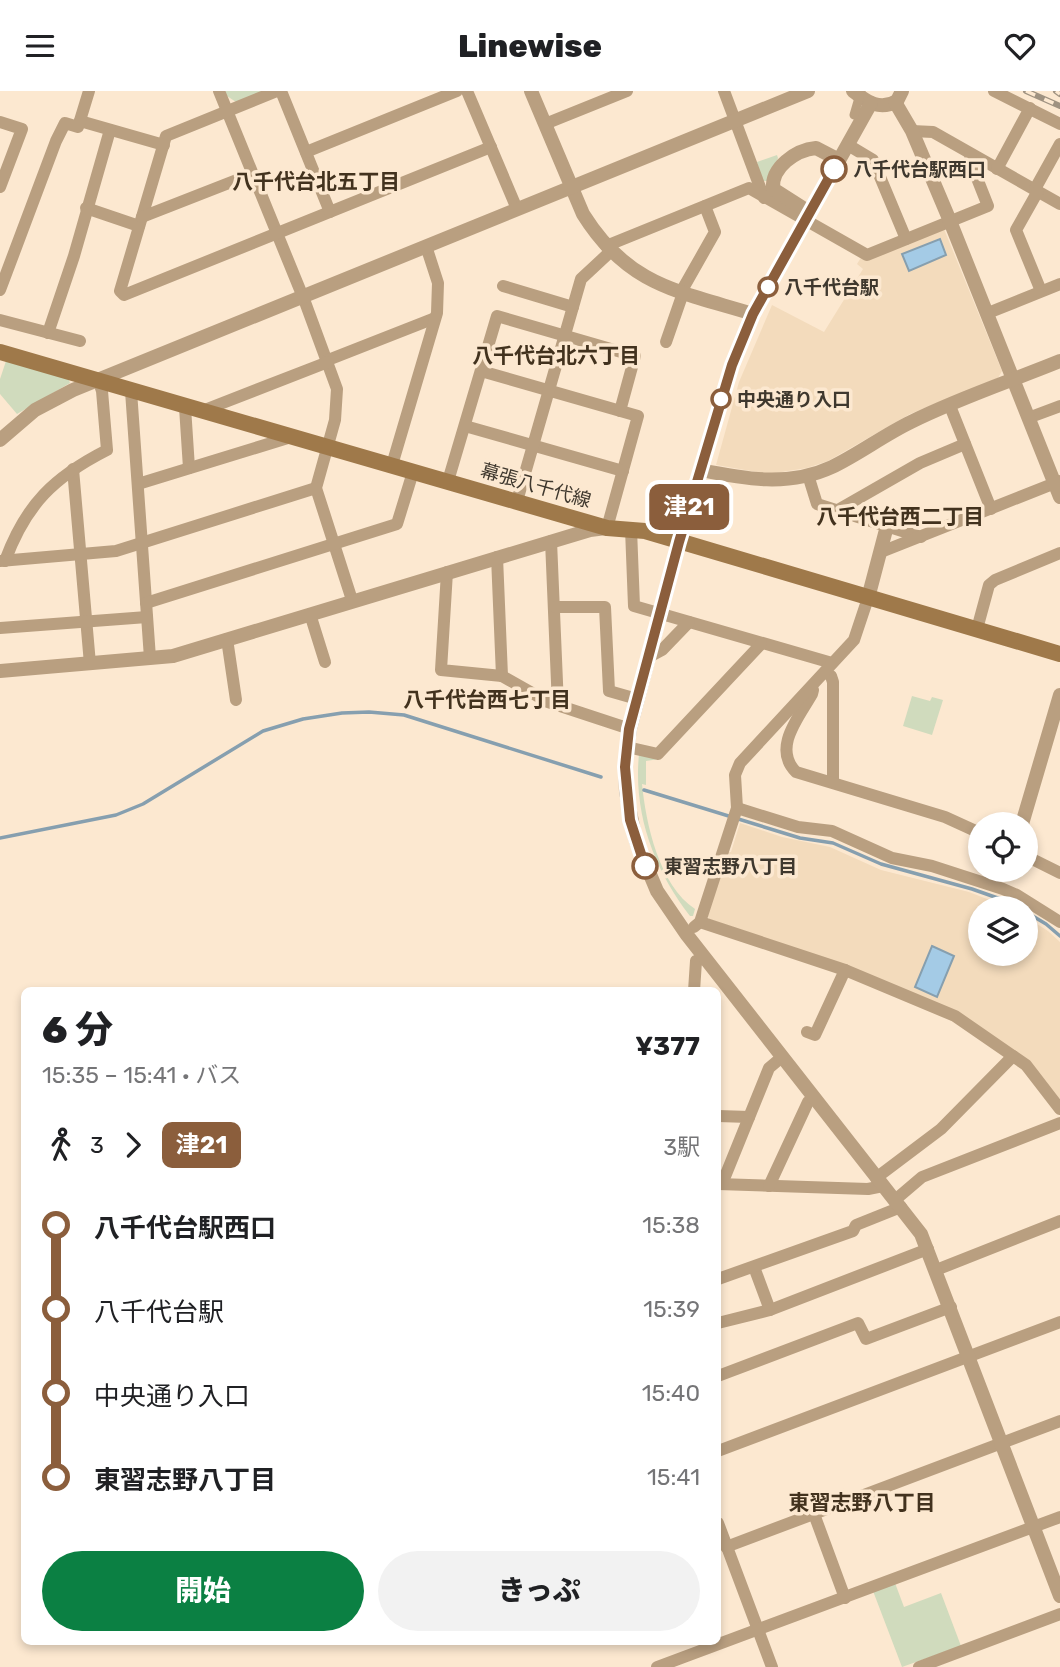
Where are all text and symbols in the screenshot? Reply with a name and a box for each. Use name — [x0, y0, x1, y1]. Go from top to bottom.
icon: menu — [21, 27, 59, 65]
text: Linewise — [458, 27, 602, 65]
icon: heart — [1001, 27, 1039, 65]
marker: 八千代台駅西口 — [821, 156, 847, 182]
place label: 八千代台駅西口 — [853, 158, 986, 181]
district label: 八千代台北五丁目 — [232, 169, 400, 194]
place label: 八千代台駅 — [784, 276, 879, 299]
marker: 八千代台駅 — [758, 277, 778, 297]
district label: 八千代台北六丁目 — [472, 343, 640, 368]
place label: 中央通り入口 — [737, 388, 851, 411]
marker: 中央通り入口 — [711, 389, 731, 409]
street label: 幕張八千代線 — [478, 459, 594, 512]
line badge: 津21 — [649, 484, 729, 530]
text: 津21 — [663, 493, 715, 521]
district label: 八千代台西二丁目 — [816, 504, 984, 529]
district label: 八千代台西七丁目 — [403, 687, 571, 712]
map controls — [968, 812, 1038, 966]
button: locate — [968, 812, 1038, 882]
marker: 東習志野八丁目 — [632, 853, 658, 879]
place label: 東習志野八丁目 — [664, 855, 797, 878]
button: layers — [968, 896, 1038, 966]
text: 6 分 — [42, 1007, 113, 1053]
text: ¥377 — [635, 1031, 700, 1062]
text: 15:35 – 15:41 · バス — [42, 1061, 241, 1089]
icon: walk — [42, 1126, 80, 1164]
icon: forward — [114, 1126, 152, 1164]
text: 3 — [90, 1131, 104, 1159]
text: 津21 — [176, 1131, 227, 1159]
text: 3駅 — [663, 1133, 700, 1161]
text: 15:38 — [642, 1211, 700, 1239]
text: 八千代台駅西口 — [94, 1213, 276, 1244]
text: 15:39 — [643, 1295, 700, 1323]
text: 八千代台駅 — [94, 1297, 224, 1328]
text: 15:40 — [642, 1379, 700, 1407]
text: 中央通り入口 — [94, 1381, 250, 1412]
text: 15:41 — [647, 1463, 700, 1491]
text: 東習志野八丁目 — [94, 1465, 276, 1496]
district label: 東習志野八丁目 — [789, 1490, 936, 1515]
button: 開始 — [42, 1551, 364, 1631]
button: きっぷ — [378, 1551, 700, 1631]

